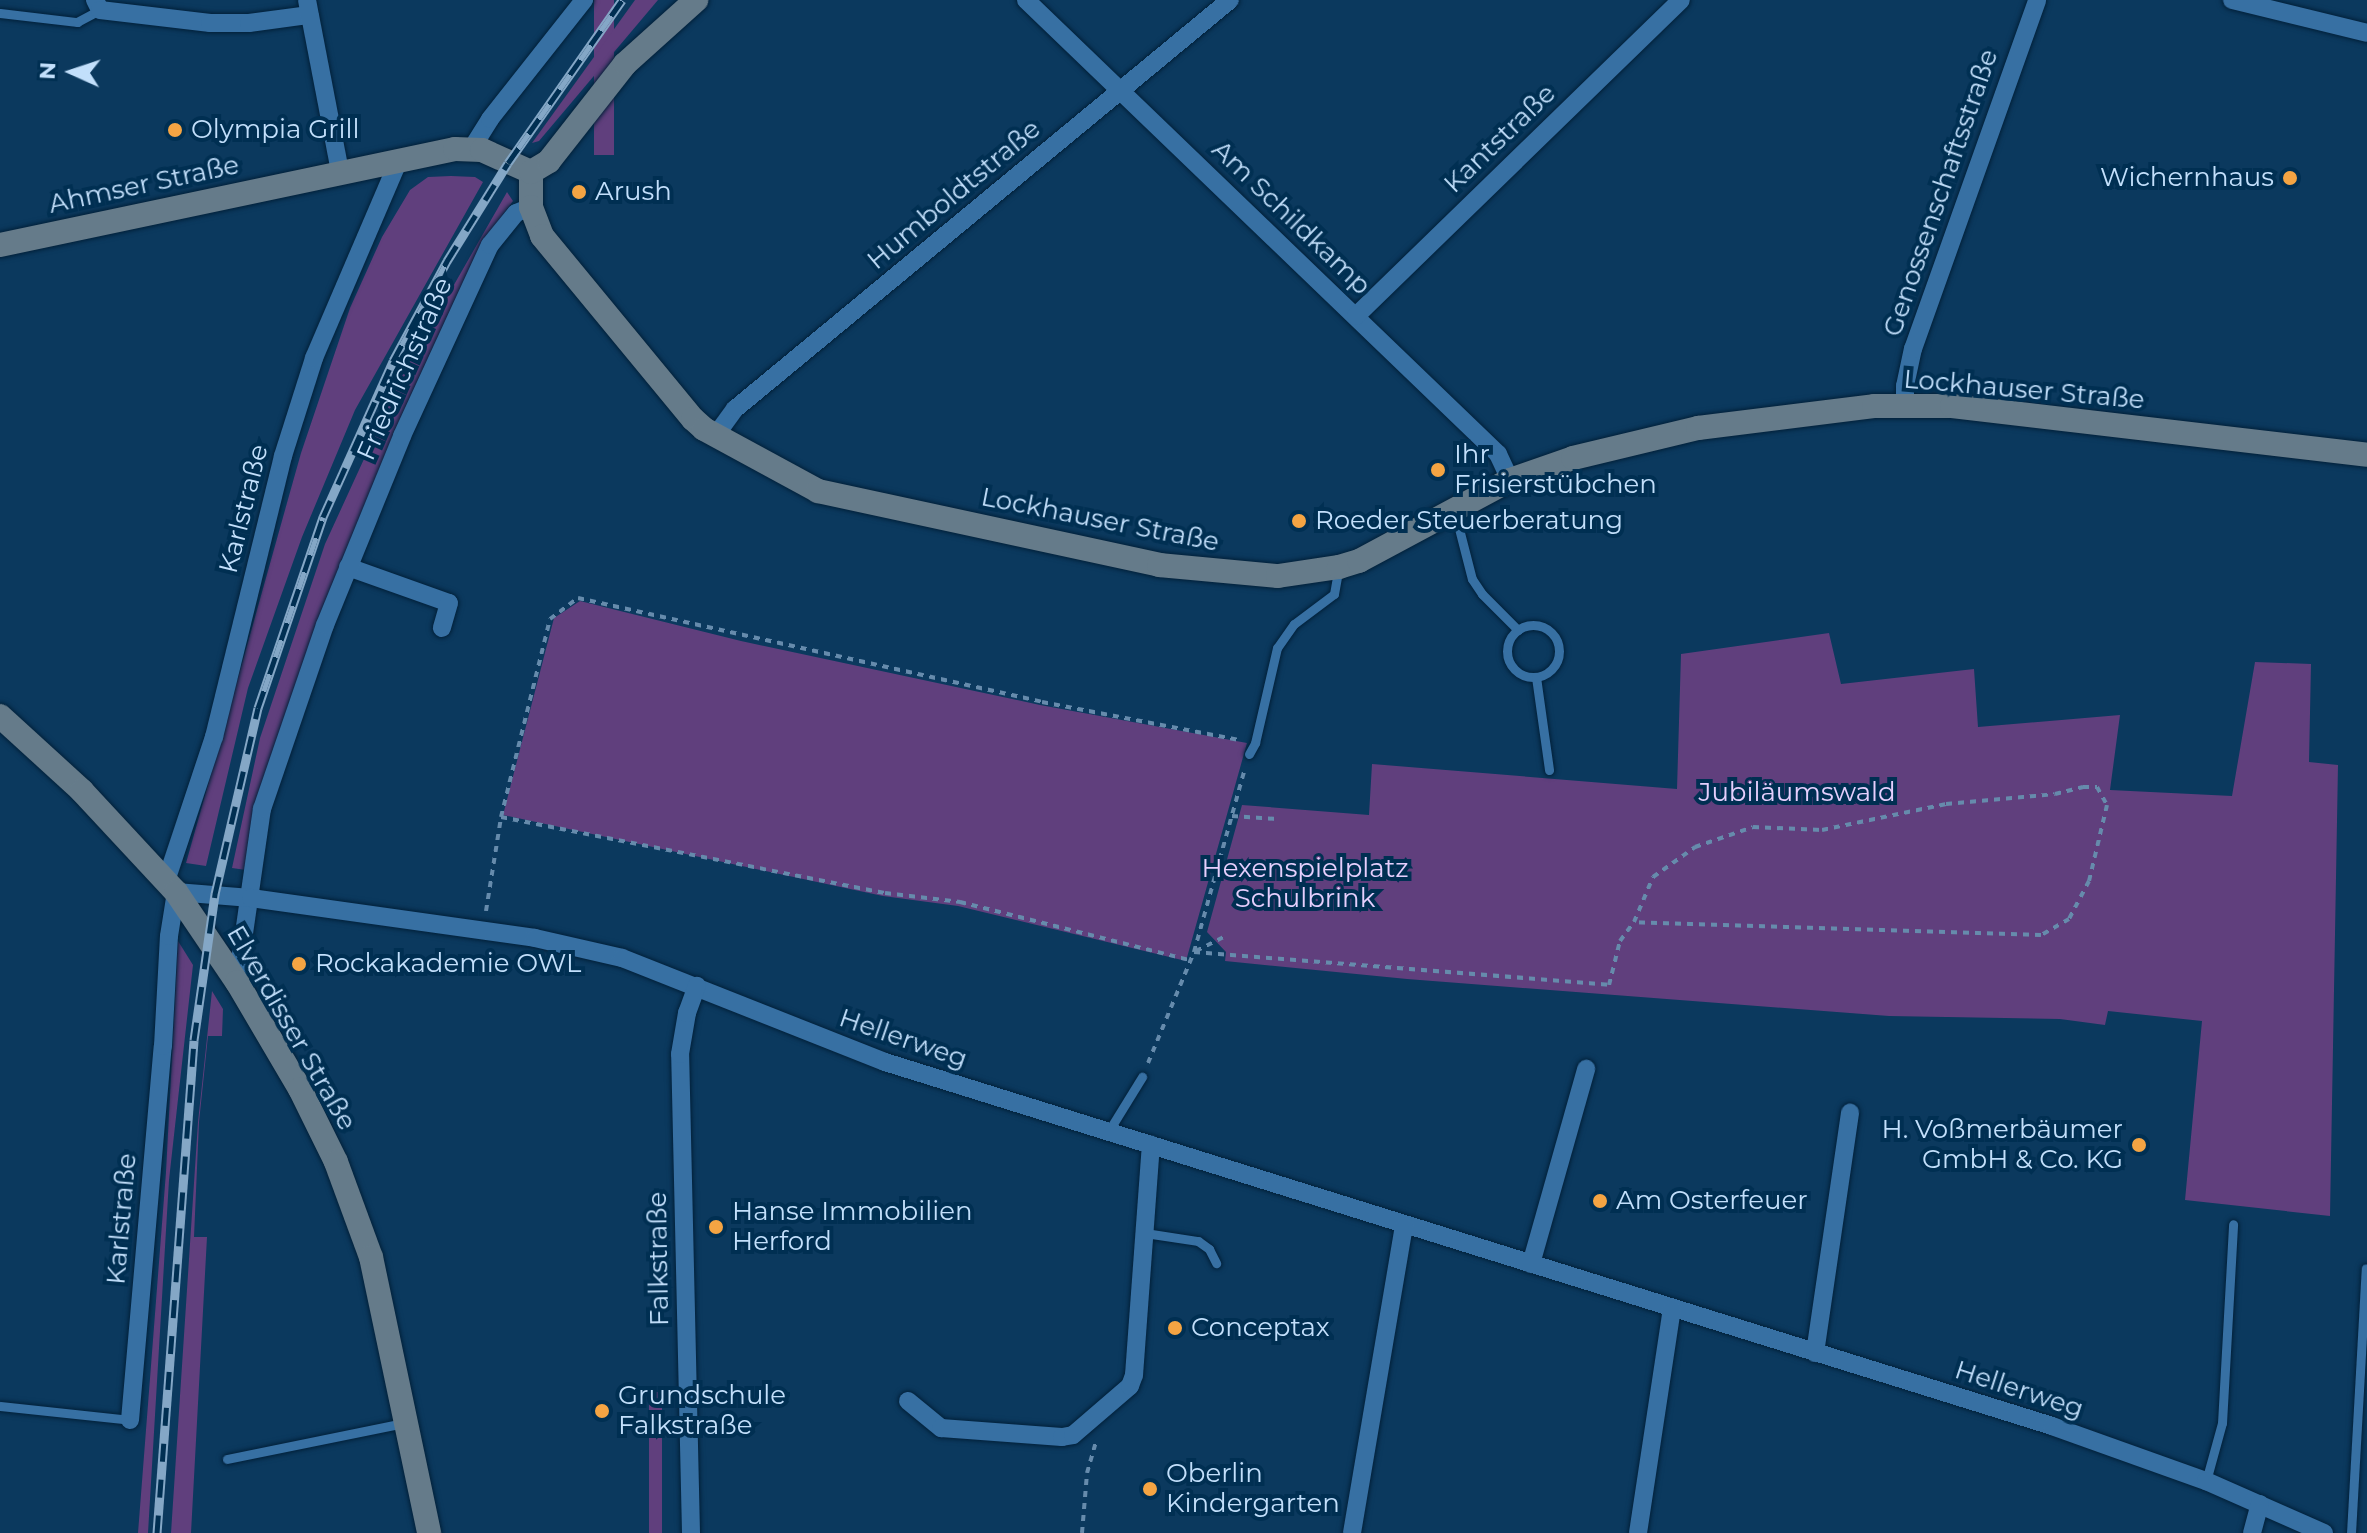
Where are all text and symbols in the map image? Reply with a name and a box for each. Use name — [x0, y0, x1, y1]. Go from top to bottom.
north arrow — [32, 32, 112, 112]
street label: Genossenschaftsstraße — [1877, 45, 2005, 341]
text: N — [34, 61, 61, 80]
street label: Kantstraße — [1438, 78, 1562, 200]
place label: Olympia Grill — [191, 114, 359, 146]
street label: Humboldtstraße — [861, 114, 1047, 276]
marker: Olympia Grill — [166, 121, 184, 139]
street label: Am Schildkamp — [1205, 134, 1377, 302]
street label: Ahmser Straße — [46, 150, 242, 220]
place label: Wichernhaus — [2100, 162, 2274, 194]
marker: Wichernhaus — [2281, 169, 2299, 187]
place label: Arush — [595, 176, 672, 208]
marker: Arush — [570, 183, 588, 201]
street label: Friedrichstraße — [351, 273, 459, 465]
street label: Lockhauser Straße — [1902, 364, 2146, 416]
place label: Ihr Frisierstübchen — [1454, 439, 1657, 500]
street label: Karlstraße — [213, 441, 275, 577]
marker: Ihr Frisierstübchen — [1429, 461, 1447, 479]
street label: Lockhauser Straße — [978, 482, 1222, 558]
place label: Roeder Steuerberatung — [1315, 505, 1623, 537]
marker: Roeder Steuerberatung — [1290, 512, 1308, 530]
park label: Jubiläumswald — [1698, 777, 1896, 809]
park label: Hexenspielplatz Schulbrink — [1202, 853, 1408, 914]
street label: Elverdisser Straße — [220, 920, 362, 1136]
place label: Rockakademie OWL — [315, 948, 581, 980]
marker: Rockakademie OWL — [290, 955, 308, 973]
street label: Hellerweg — [835, 1003, 971, 1075]
place label: H. Voßmerbäumer GmbH & Co. KG — [1882, 1114, 2123, 1176]
marker: H. Voßmerbäumer GmbH & Co. KG — [2130, 1136, 2148, 1154]
street label: Karlstraße — [101, 1152, 143, 1286]
place label: Am Osterfeuer — [1616, 1185, 1808, 1217]
street label: Falkstraße — [642, 1192, 676, 1326]
marker: Am Osterfeuer — [1591, 1192, 1609, 1210]
place label: Hanse Immobilien Herford — [732, 1196, 972, 1258]
marker: Hanse Immobilien Herford — [707, 1218, 725, 1236]
place label: Conceptax — [1191, 1312, 1330, 1344]
marker: Conceptax — [1166, 1319, 1184, 1337]
street label: Hellerweg — [1951, 1355, 2087, 1425]
place label: Grundschule Falkstraße — [618, 1380, 786, 1442]
marker: Grundschule Falkstraße — [593, 1402, 611, 1420]
place label: Oberlin Kindergarten — [1166, 1458, 1340, 1520]
marker: Oberlin Kindergarten — [1141, 1480, 1159, 1498]

